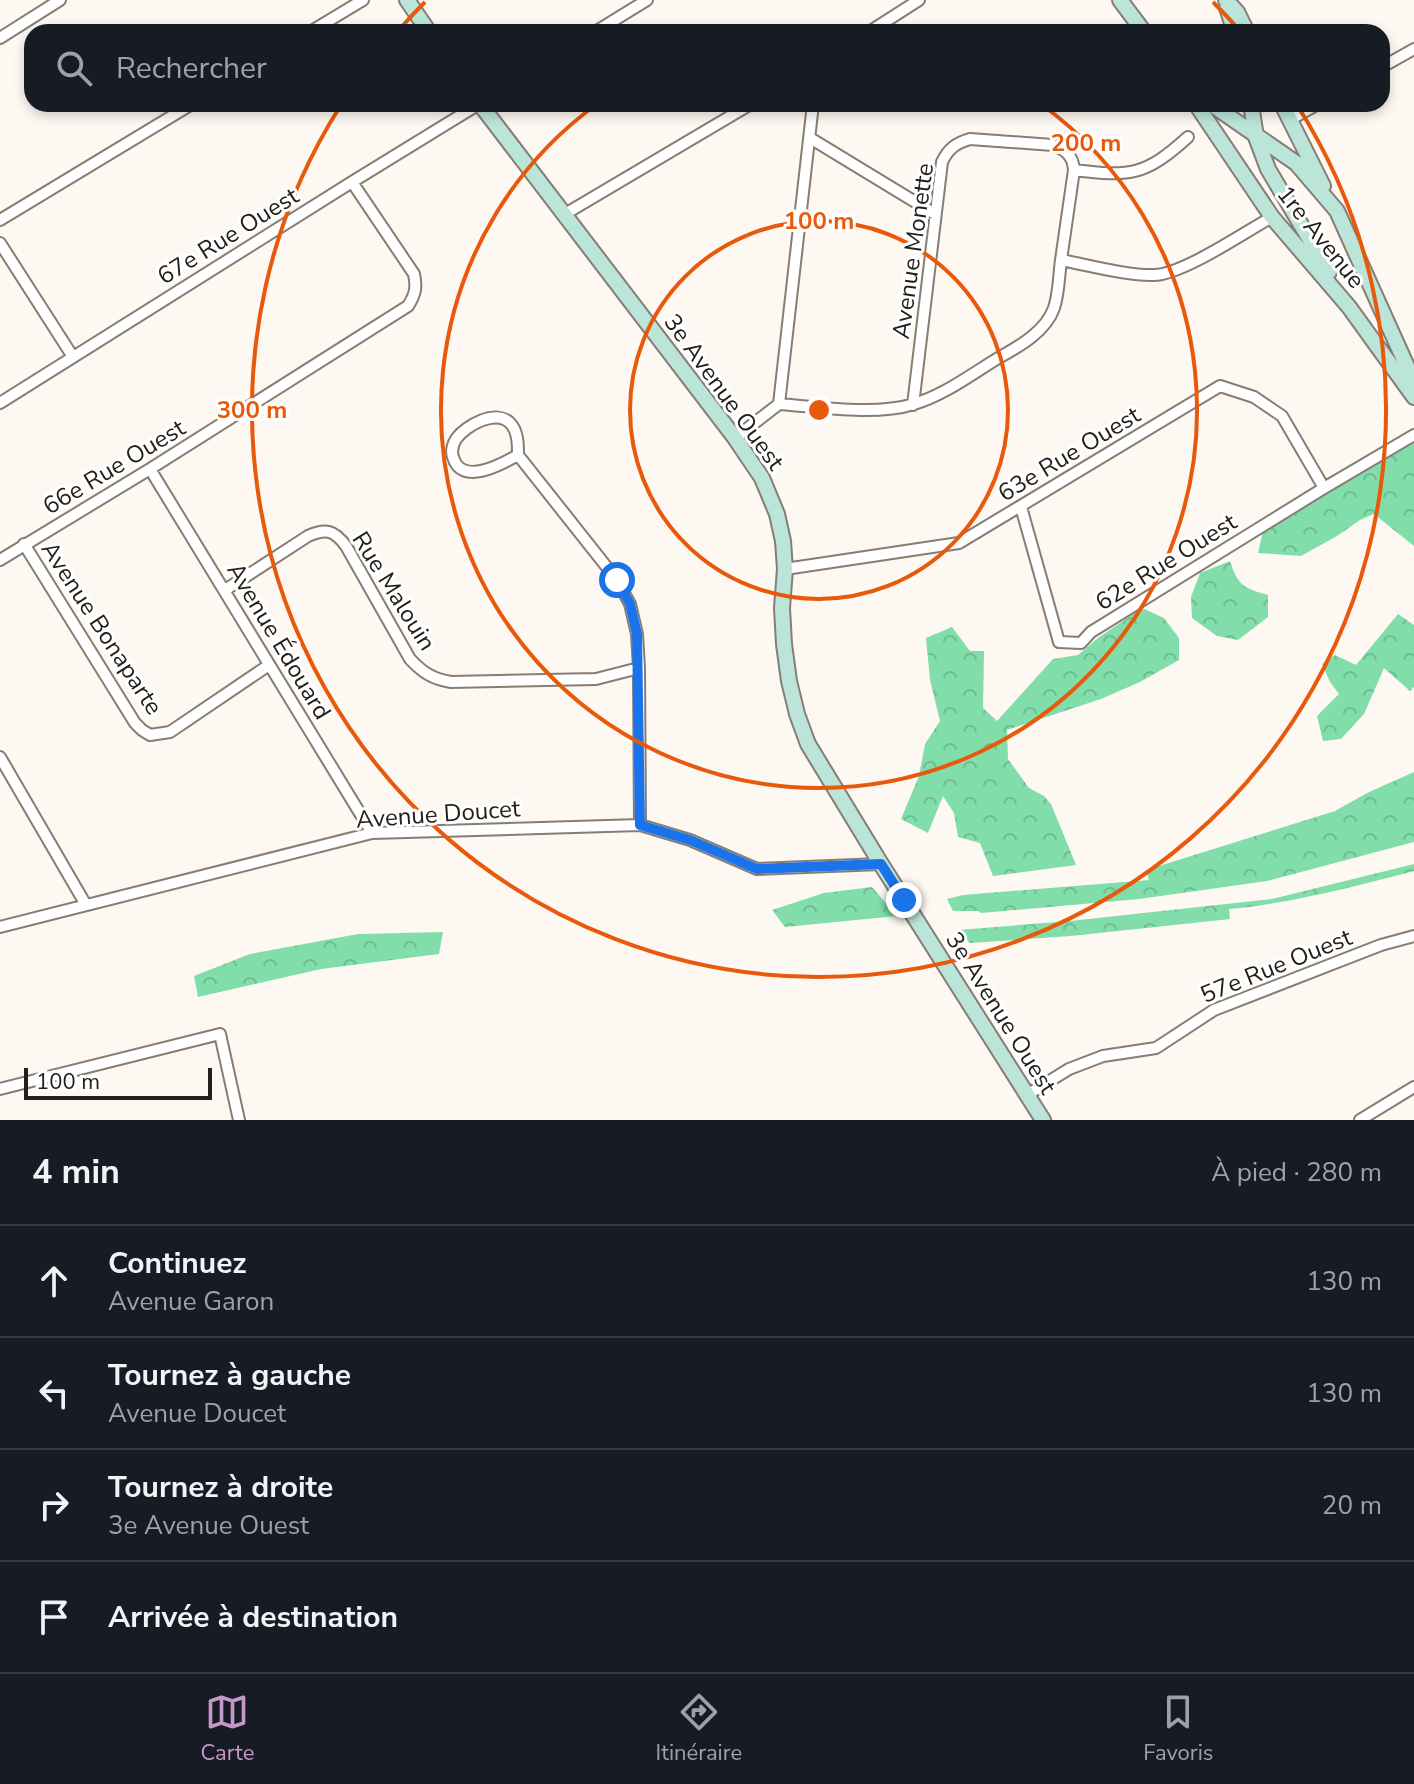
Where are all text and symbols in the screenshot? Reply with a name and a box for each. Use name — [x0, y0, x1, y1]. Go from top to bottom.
search box — [24, 24, 1390, 112]
icon: search — [52, 46, 96, 90]
text: Rechercher — [116, 48, 267, 89]
text: 200 m — [1051, 127, 1121, 159]
street label: Avenue Monette — [885, 161, 941, 341]
street label: 1re Avenue — [1270, 179, 1372, 295]
street label: 67e Rue Ouest — [151, 180, 305, 292]
text: 100 m — [784, 205, 854, 237]
street label: 3e Avenue Ouest — [656, 307, 792, 477]
text: 300 m — [217, 394, 287, 426]
centre of rings — [805, 396, 833, 424]
street label: 63e Rue Ouest — [992, 399, 1147, 509]
street label: 66e Rue Ouest — [37, 412, 192, 522]
street label: 62e Rue Ouest — [1089, 506, 1243, 618]
street label: Rue Malouin — [345, 525, 443, 657]
street label: Avenue Bonaparte — [34, 535, 170, 721]
street label: Avenue Édouard — [220, 557, 338, 725]
route start — [599, 562, 635, 598]
street label: Avenue Doucet — [355, 792, 522, 836]
route end — [886, 882, 922, 918]
street label: 57e Rue Ouest — [1196, 921, 1357, 1011]
street label: 3e Avenue Ouest — [938, 926, 1064, 1101]
scale bar — [24, 1064, 212, 1100]
text: 100 m — [36, 1067, 100, 1097]
text: 4 min — [32, 1149, 120, 1195]
text: À pied · 280 m — [1211, 1155, 1382, 1190]
text: Continuez — [108, 1243, 247, 1284]
icon: ahead — [32, 1259, 76, 1303]
text: 130 m — [1306, 1264, 1382, 1299]
text: Avenue Garon — [108, 1284, 274, 1319]
text: Tournez à gauche — [108, 1355, 351, 1396]
icon: left — [32, 1371, 76, 1415]
text: 130 m — [1306, 1376, 1382, 1411]
text: Avenue Doucet — [108, 1396, 286, 1431]
text: Tournez à droite — [108, 1467, 333, 1508]
icon: right — [32, 1483, 76, 1527]
text: 20 m — [1322, 1488, 1382, 1523]
text: 3e Avenue Ouest — [108, 1508, 309, 1543]
icon: arrive — [32, 1595, 76, 1639]
text: Arrivée à destination — [108, 1597, 398, 1638]
tab: Carte — [201, 1690, 254, 1768]
tab: Itinéraire — [656, 1690, 742, 1768]
tab: Favoris — [1143, 1690, 1213, 1768]

